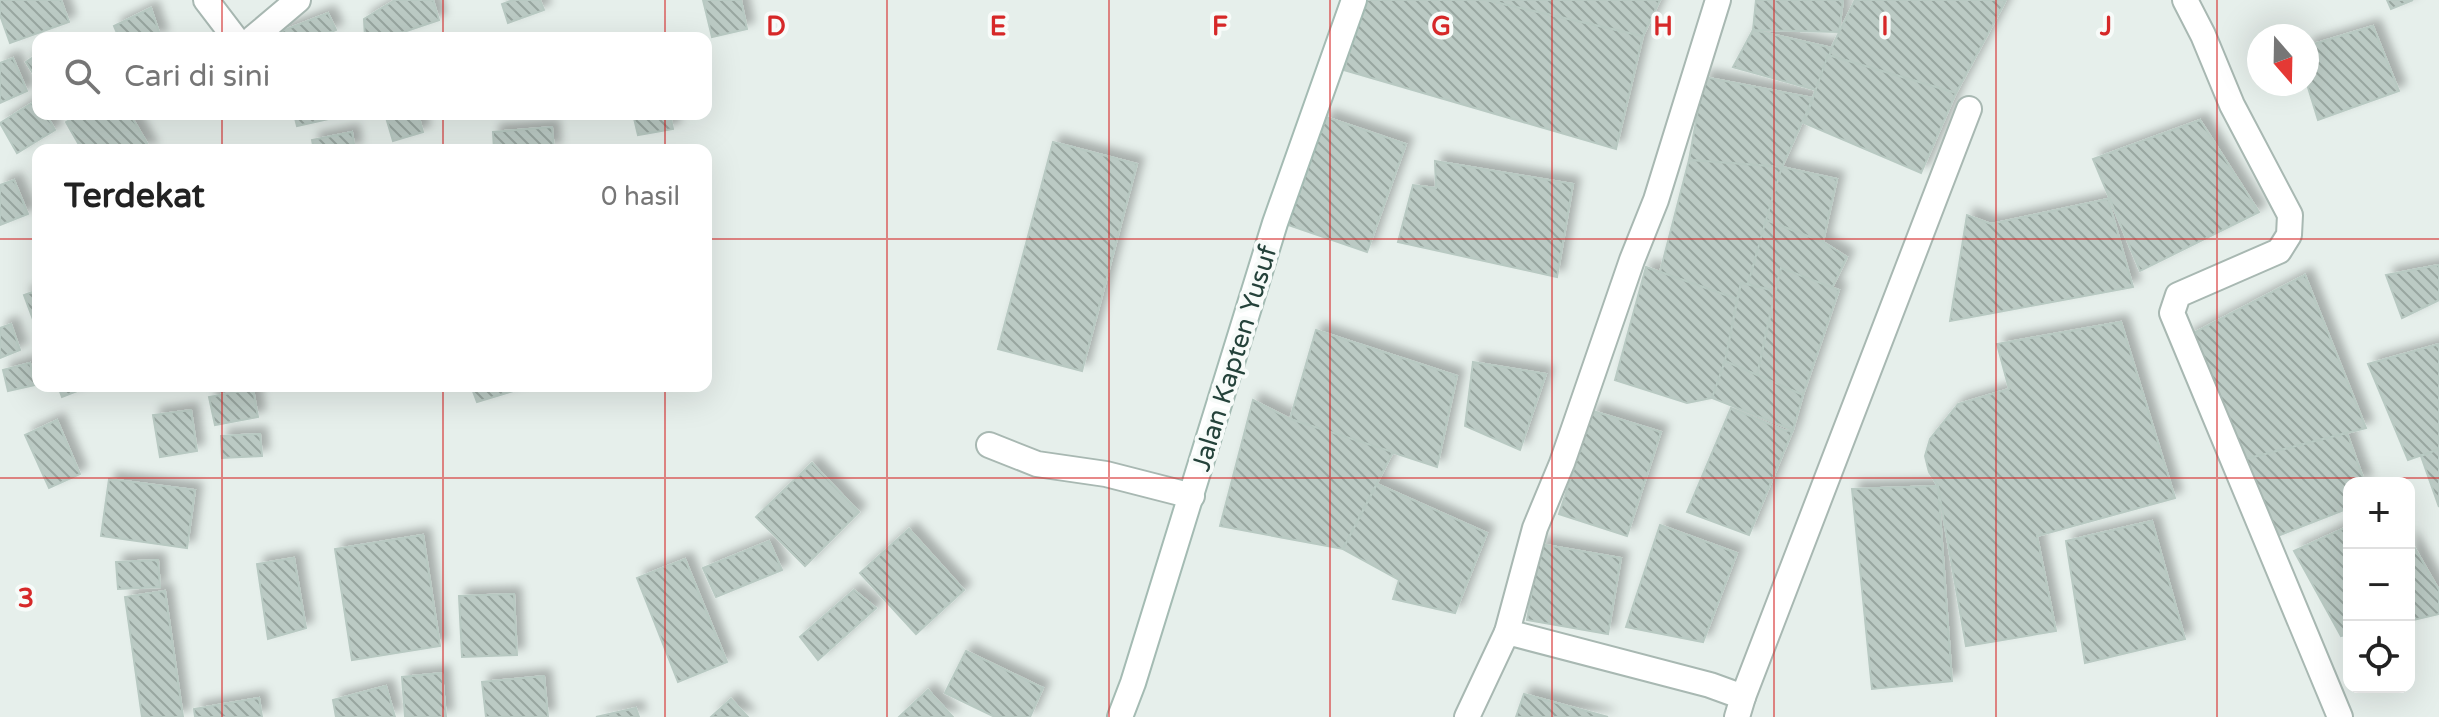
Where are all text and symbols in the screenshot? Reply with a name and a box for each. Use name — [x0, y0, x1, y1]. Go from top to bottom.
text: D — [766, 11, 786, 42]
text: E — [990, 11, 1006, 42]
text: F — [1212, 11, 1228, 42]
text: G — [1431, 11, 1451, 42]
text: H — [1653, 11, 1673, 42]
text: I — [1881, 11, 1889, 42]
text: J — [2099, 11, 2112, 42]
north arrow — [2247, 24, 2319, 96]
search box — [32, 32, 712, 120]
icon: search — [60, 54, 104, 98]
text: Cari di sini — [124, 58, 270, 95]
text: Terdekat — [64, 176, 205, 217]
text: 0 hasil — [601, 181, 680, 212]
street label: Jalan Kapten Yusuf — [1185, 241, 1284, 475]
map controls — [2343, 477, 2415, 693]
button: + — [2343, 477, 2415, 549]
button: − — [2343, 549, 2415, 621]
text: 3 — [18, 583, 34, 614]
button: locate — [2343, 621, 2415, 693]

